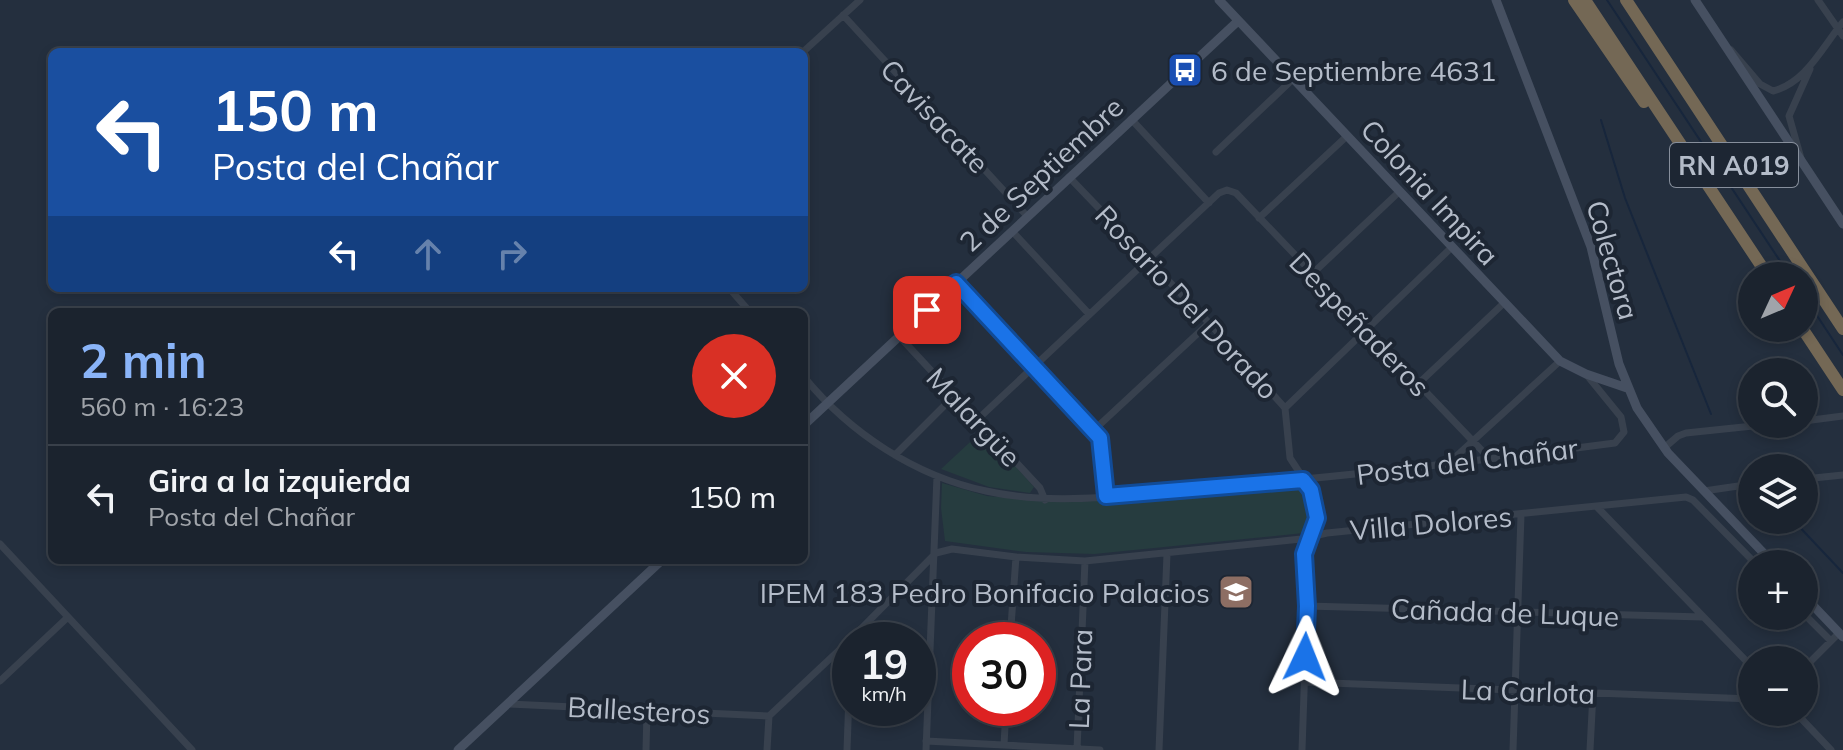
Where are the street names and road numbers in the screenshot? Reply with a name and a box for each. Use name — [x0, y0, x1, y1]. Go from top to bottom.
street label: Cavisacate — [873, 52, 997, 180]
street label: 2 de Septiembre — [952, 89, 1130, 259]
street label: Colonia Impira — [1354, 112, 1506, 272]
road number: RN A019 — [1670, 143, 1798, 187]
street label: Colectora — [1579, 196, 1647, 324]
street label: Rosario Del Dorado — [1088, 198, 1286, 406]
street label: Despeñaderos — [1282, 245, 1438, 403]
street label: Malargüe — [919, 360, 1029, 474]
street label: Posta del Chañar — [1354, 430, 1581, 492]
street label: Villa Dolores — [1349, 498, 1513, 548]
street label: Cañada de Luque — [1390, 591, 1620, 633]
street label: La Para — [1061, 628, 1099, 730]
street label: La Carlota — [1460, 671, 1596, 711]
street label: Ballesteros — [567, 689, 711, 731]

